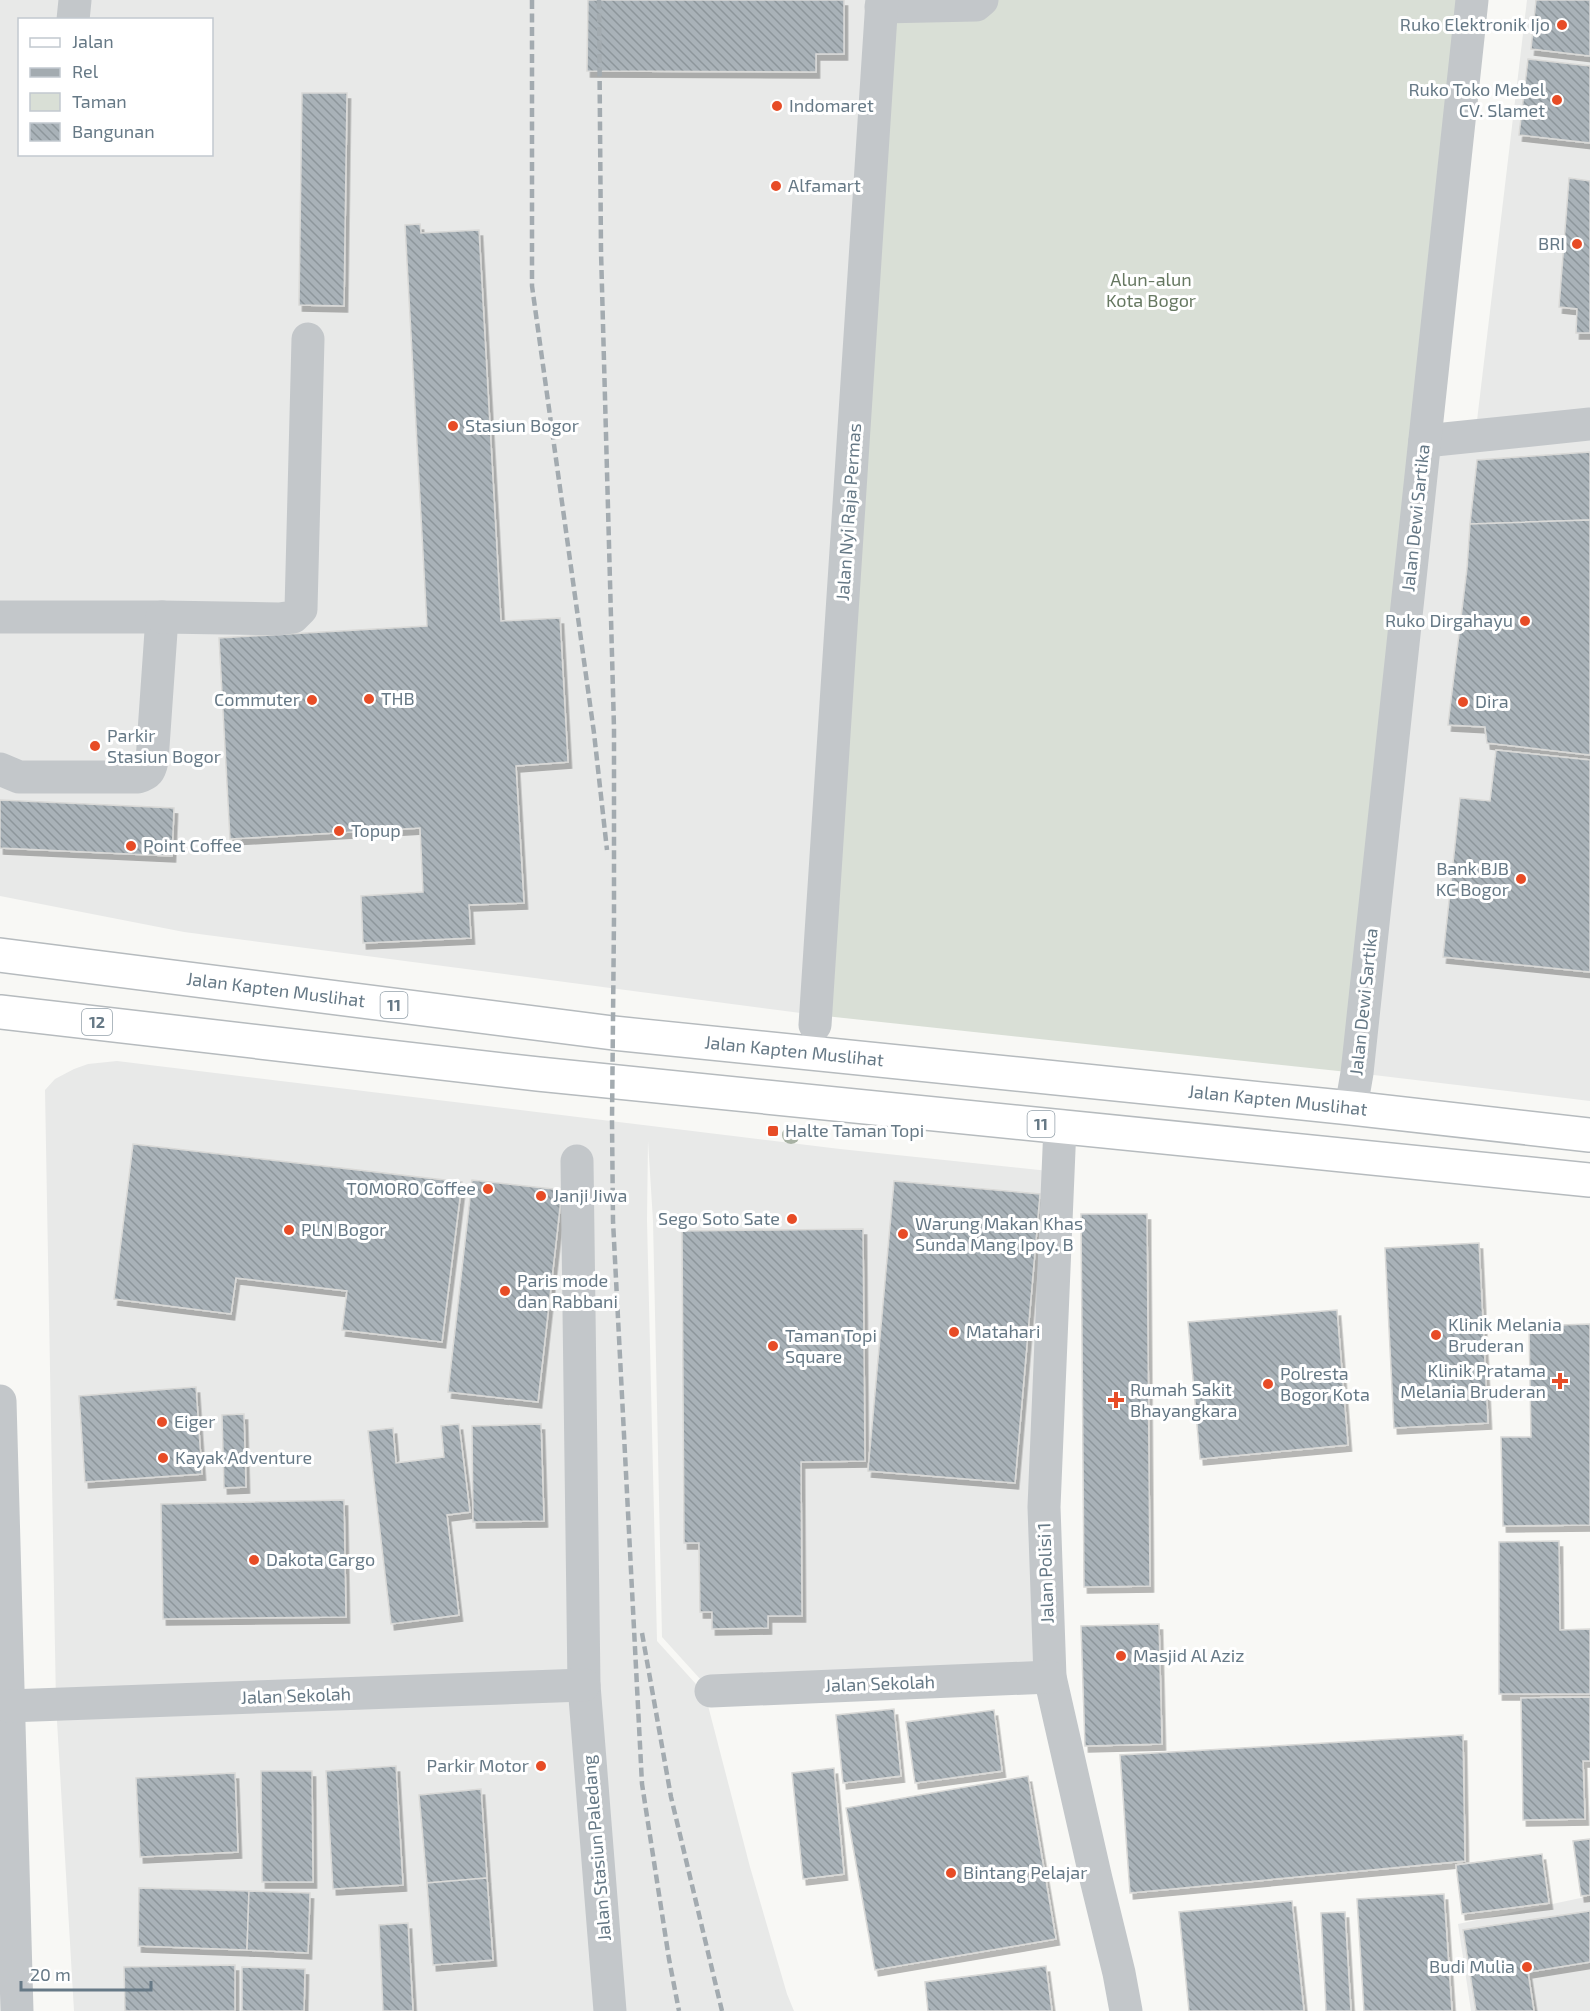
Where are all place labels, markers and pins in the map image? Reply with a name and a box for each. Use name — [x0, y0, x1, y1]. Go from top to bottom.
place label: Ruko Elektronik Ijo — [1400, 13, 1550, 35]
marker: Ruko Elektronik Ijo — [1555, 18, 1569, 32]
place label: Ruko Toko Mebel CV. Slamet — [1408, 78, 1546, 121]
marker: Ruko Toko Mebel CV. Slamet — [1550, 93, 1564, 107]
place label: Indomaret — [789, 94, 874, 116]
marker: Indomaret — [770, 99, 784, 113]
place label: Alfamart — [788, 174, 861, 196]
marker: Alfamart — [769, 179, 783, 193]
place label: BRI — [1538, 232, 1565, 254]
marker: BRI — [1570, 237, 1584, 251]
place label: Stasiun Bogor — [465, 414, 579, 436]
marker: Stasiun Bogor — [446, 419, 460, 433]
place label: Ruko Dirgahayu — [1385, 609, 1513, 631]
marker: Ruko Dirgahayu — [1518, 614, 1532, 628]
place label: THB — [381, 687, 415, 709]
place label: Commuter — [214, 688, 300, 710]
place label: Dira — [1475, 690, 1509, 712]
marker: THB — [362, 692, 376, 706]
marker: Commuter — [305, 693, 319, 707]
marker: Dira — [1456, 695, 1470, 709]
place label: Parkir Stasiun Bogor — [107, 724, 221, 767]
marker: Parkir Stasiun Bogor — [88, 739, 102, 753]
place label: Topup — [351, 819, 401, 841]
marker: Topup — [332, 824, 346, 838]
place label: Point Coffee — [143, 834, 242, 856]
marker: Point Coffee — [124, 839, 138, 853]
place label: Bank BJB KC Bogor — [1436, 857, 1509, 900]
marker: Bank BJB KC Bogor — [1514, 872, 1528, 886]
place label: Halte Taman Topi — [785, 1119, 924, 1141]
marker: Halte Taman Topi — [766, 1124, 780, 1138]
place label: TOMORO Coffee — [346, 1177, 476, 1199]
marker: TOMORO Coffee — [481, 1182, 495, 1196]
place label: Janji Jiwa — [553, 1184, 627, 1206]
marker: Janji Jiwa — [534, 1189, 548, 1203]
place label: Sego Soto Sate — [658, 1207, 780, 1229]
marker: Sego Soto Sate — [785, 1212, 799, 1226]
place label: Warung Makan Khas Sunda Mang Ipoy. B — [915, 1212, 1083, 1255]
place label: PLN Bogor — [301, 1218, 386, 1240]
marker: PLN Bogor — [282, 1223, 296, 1237]
marker: Warung Makan Khas Sunda Mang Ipoy. B — [896, 1227, 910, 1241]
place label: Paris mode dan Rabbani — [517, 1269, 618, 1312]
marker: Paris mode dan Rabbani — [498, 1284, 512, 1298]
place label: Klinik Melania Bruderan — [1448, 1313, 1562, 1356]
place label: Matahari — [966, 1320, 1040, 1342]
place label: Taman Topi Square — [785, 1324, 877, 1367]
marker: Matahari — [947, 1325, 961, 1339]
marker: Klinik Melania Bruderan — [1429, 1328, 1443, 1342]
marker: Taman Topi Square — [766, 1339, 780, 1353]
place label: Klinik Pratama Melania Bruderan — [1400, 1359, 1546, 1402]
place label: Polresta Bogor Kota — [1280, 1362, 1370, 1405]
marker: Klinik Pratama Melania Bruderan — [1551, 1372, 1569, 1390]
marker: Polresta Bogor Kota — [1261, 1377, 1275, 1391]
place label: Rumah Sakit Bhayangkara — [1130, 1378, 1237, 1421]
marker: Rumah Sakit Bhayangkara — [1107, 1391, 1125, 1409]
place label: Eiger — [174, 1410, 215, 1432]
marker: Eiger — [155, 1415, 169, 1429]
place label: Kayak Adventure — [175, 1446, 312, 1468]
marker: Kayak Adventure — [156, 1451, 170, 1465]
place label: Dakota Cargo — [266, 1548, 375, 1570]
marker: Dakota Cargo — [247, 1553, 261, 1567]
place label: Masjid Al Aziz — [1133, 1644, 1244, 1666]
marker: Masjid Al Aziz — [1114, 1649, 1128, 1663]
place label: Parkir Motor — [427, 1754, 529, 1776]
marker: Parkir Motor — [534, 1759, 548, 1773]
place label: Bintang Pelajar — [963, 1861, 1087, 1883]
marker: Bintang Pelajar — [944, 1866, 958, 1880]
place label: Budi Mulia — [1429, 1955, 1515, 1977]
marker: Budi Mulia — [1520, 1960, 1534, 1974]

